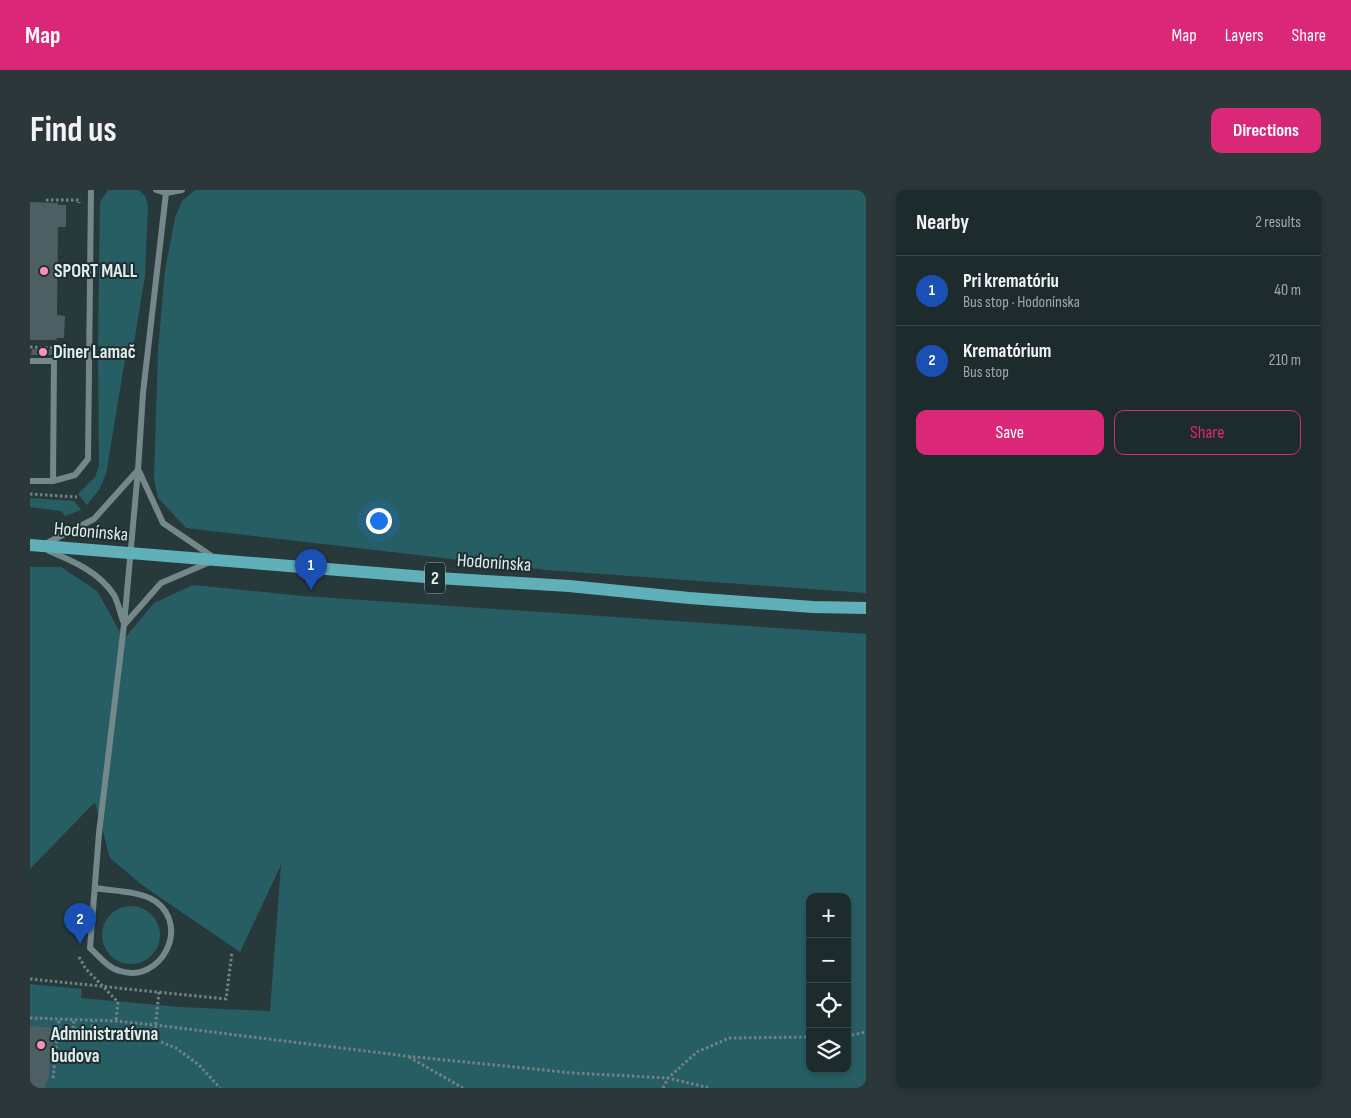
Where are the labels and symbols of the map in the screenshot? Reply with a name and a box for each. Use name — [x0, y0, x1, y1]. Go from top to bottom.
place label: SPORT MALL — [54, 260, 138, 283]
marker: SPORT MALL — [38, 265, 50, 277]
place label: Diner Lamač — [53, 341, 136, 364]
marker: Diner Lamač — [37, 346, 49, 358]
your location — [366, 508, 392, 534]
street label: Hodonínska — [53, 517, 129, 547]
pin: 1 — [295, 549, 327, 590]
street label: Hodonínska — [456, 549, 532, 577]
road number: 2 — [425, 562, 445, 593]
pin: 2 — [64, 903, 96, 944]
place label: Administratívna budova — [50, 1023, 158, 1068]
marker: Administratívna budova — [35, 1039, 47, 1051]

